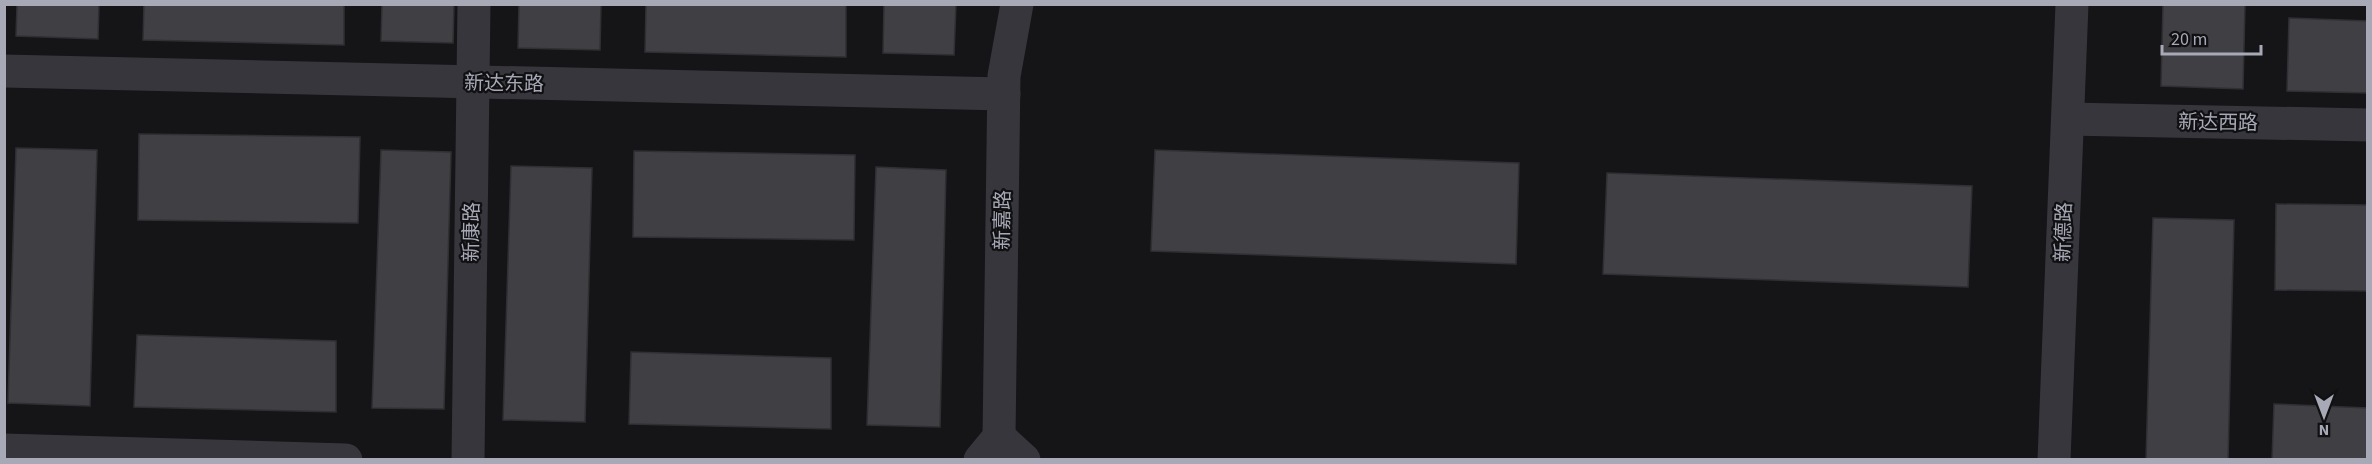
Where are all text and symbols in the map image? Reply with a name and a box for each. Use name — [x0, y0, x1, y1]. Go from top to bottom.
scale bar — [2162, 18, 2261, 56]
text: 20 m — [2171, 27, 2207, 52]
street label: 新达东路 — [464, 69, 544, 99]
street label: 新达西路 — [2178, 108, 2258, 138]
street label: 新嘉路 — [988, 190, 1018, 250]
street label: 新康路 — [457, 202, 487, 262]
street label: 新德路 — [2049, 202, 2079, 263]
north arrow — [2294, 386, 2354, 446]
text: N — [2319, 419, 2329, 441]

